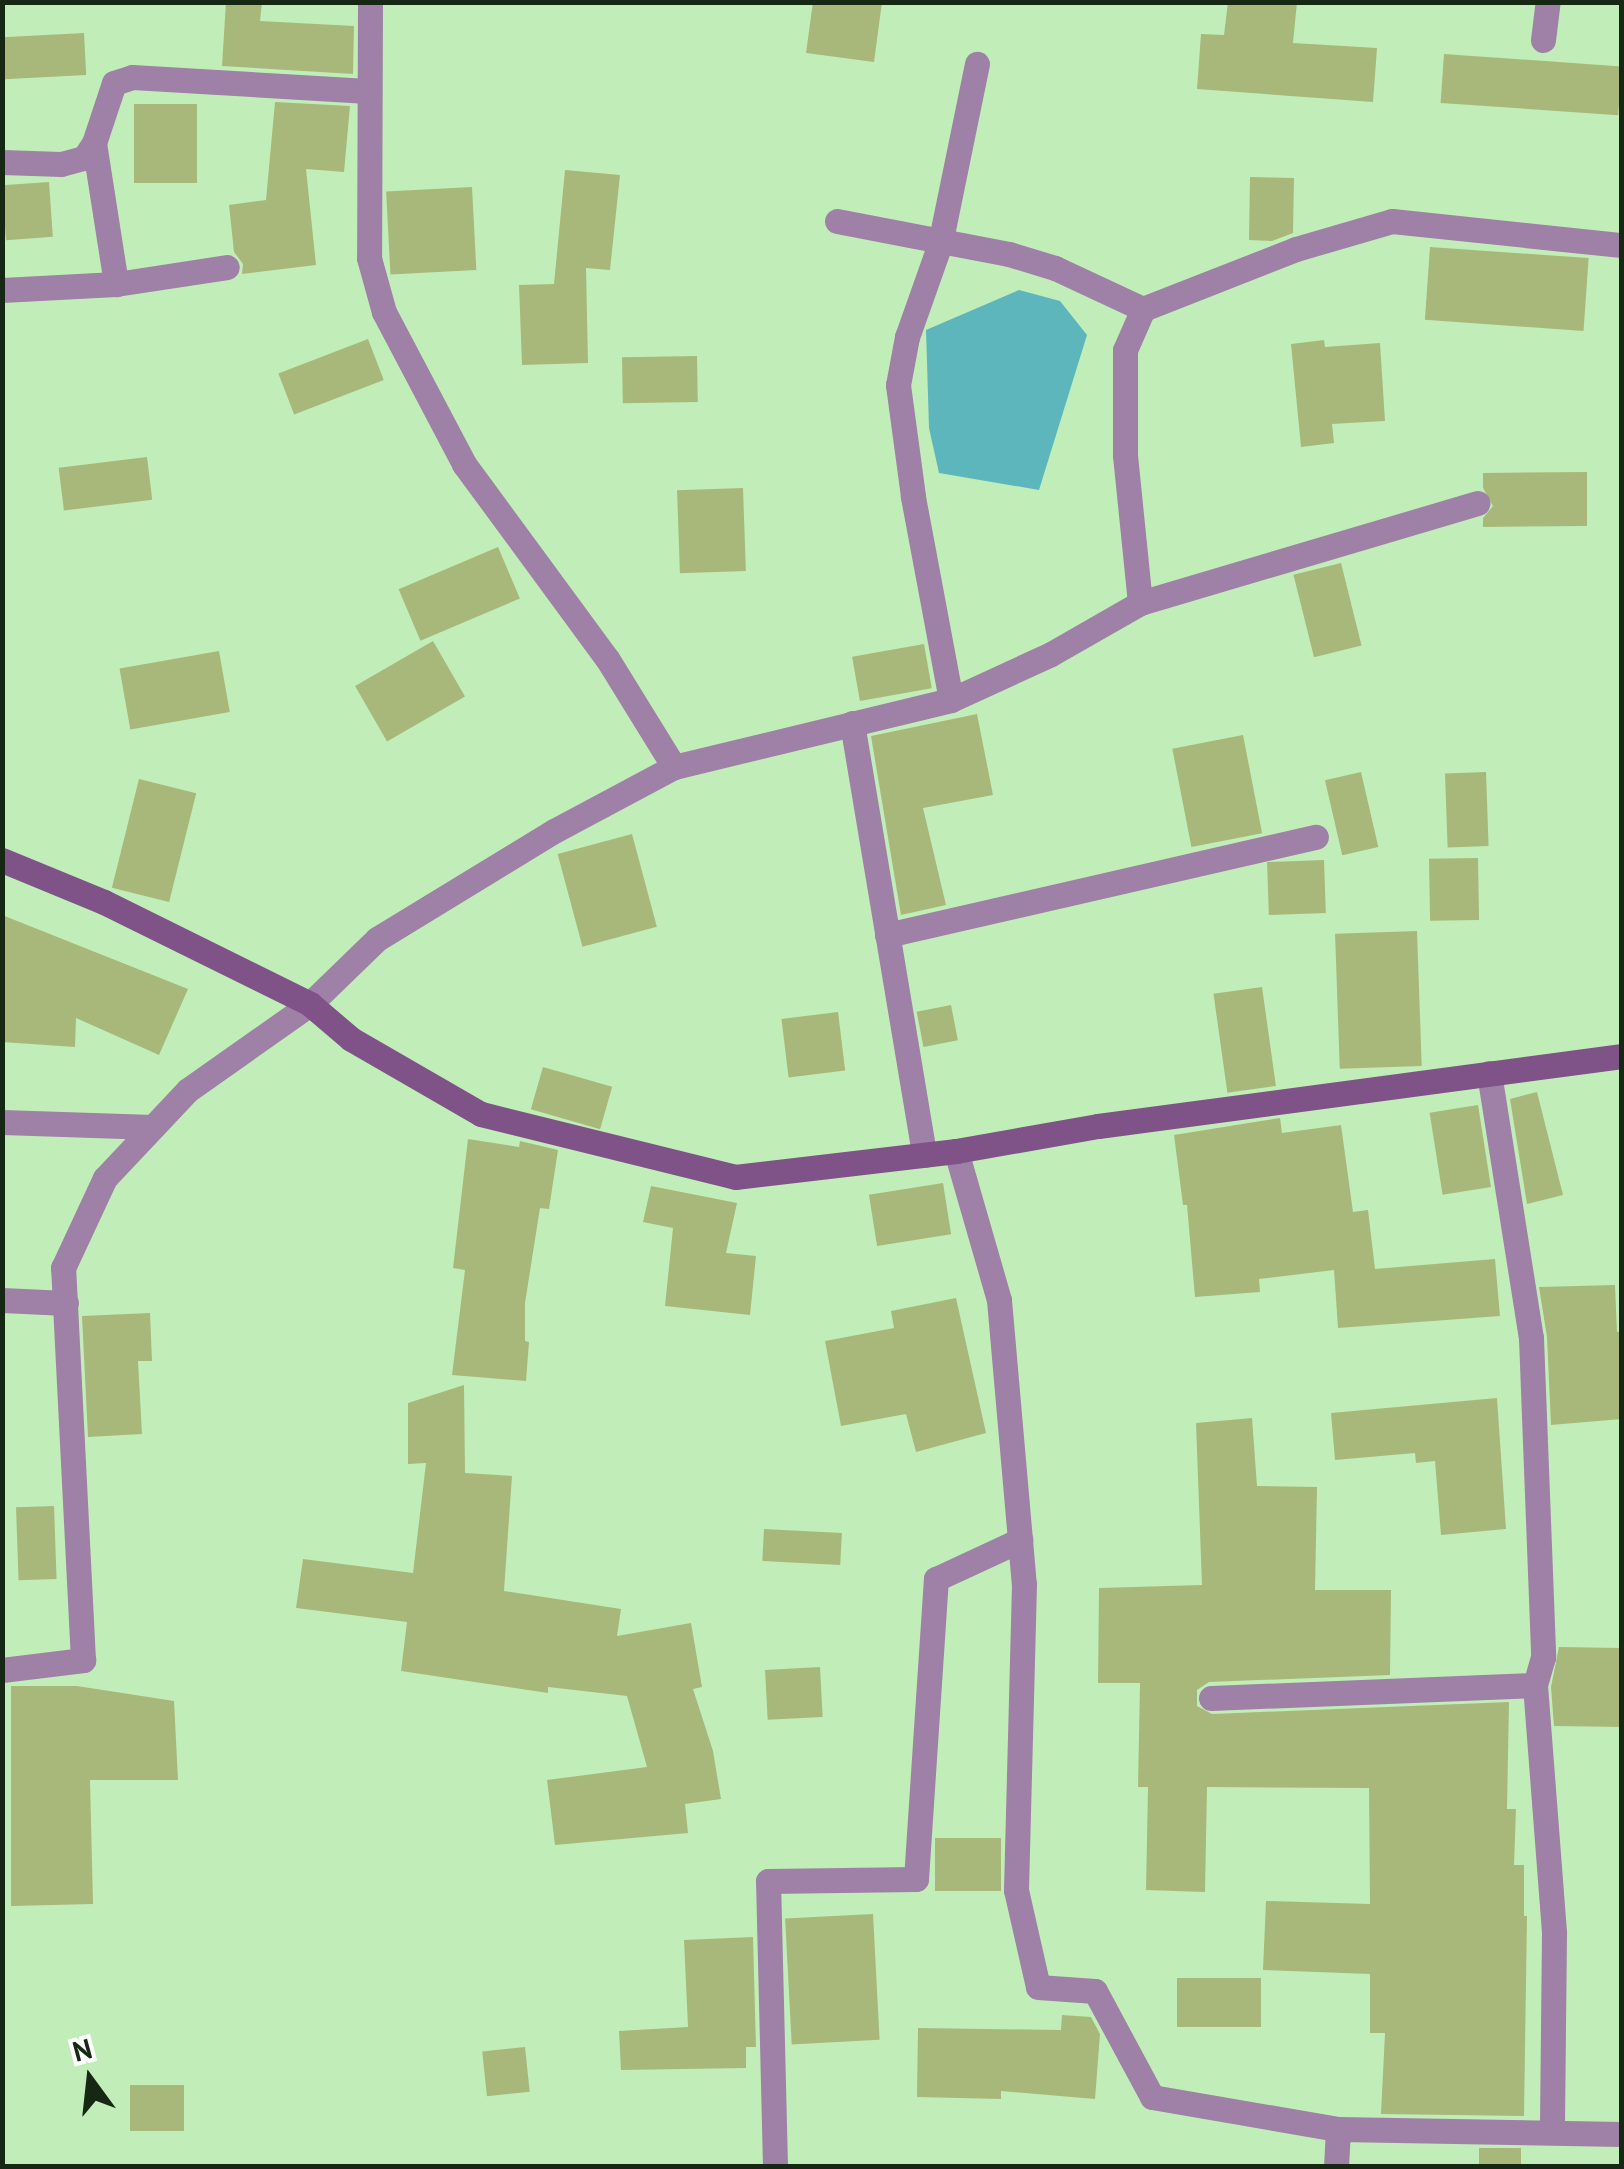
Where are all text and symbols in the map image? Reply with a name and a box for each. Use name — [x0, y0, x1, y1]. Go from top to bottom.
north arrow — [40, 2029, 140, 2129]
text: N — [68, 2029, 96, 2070]

